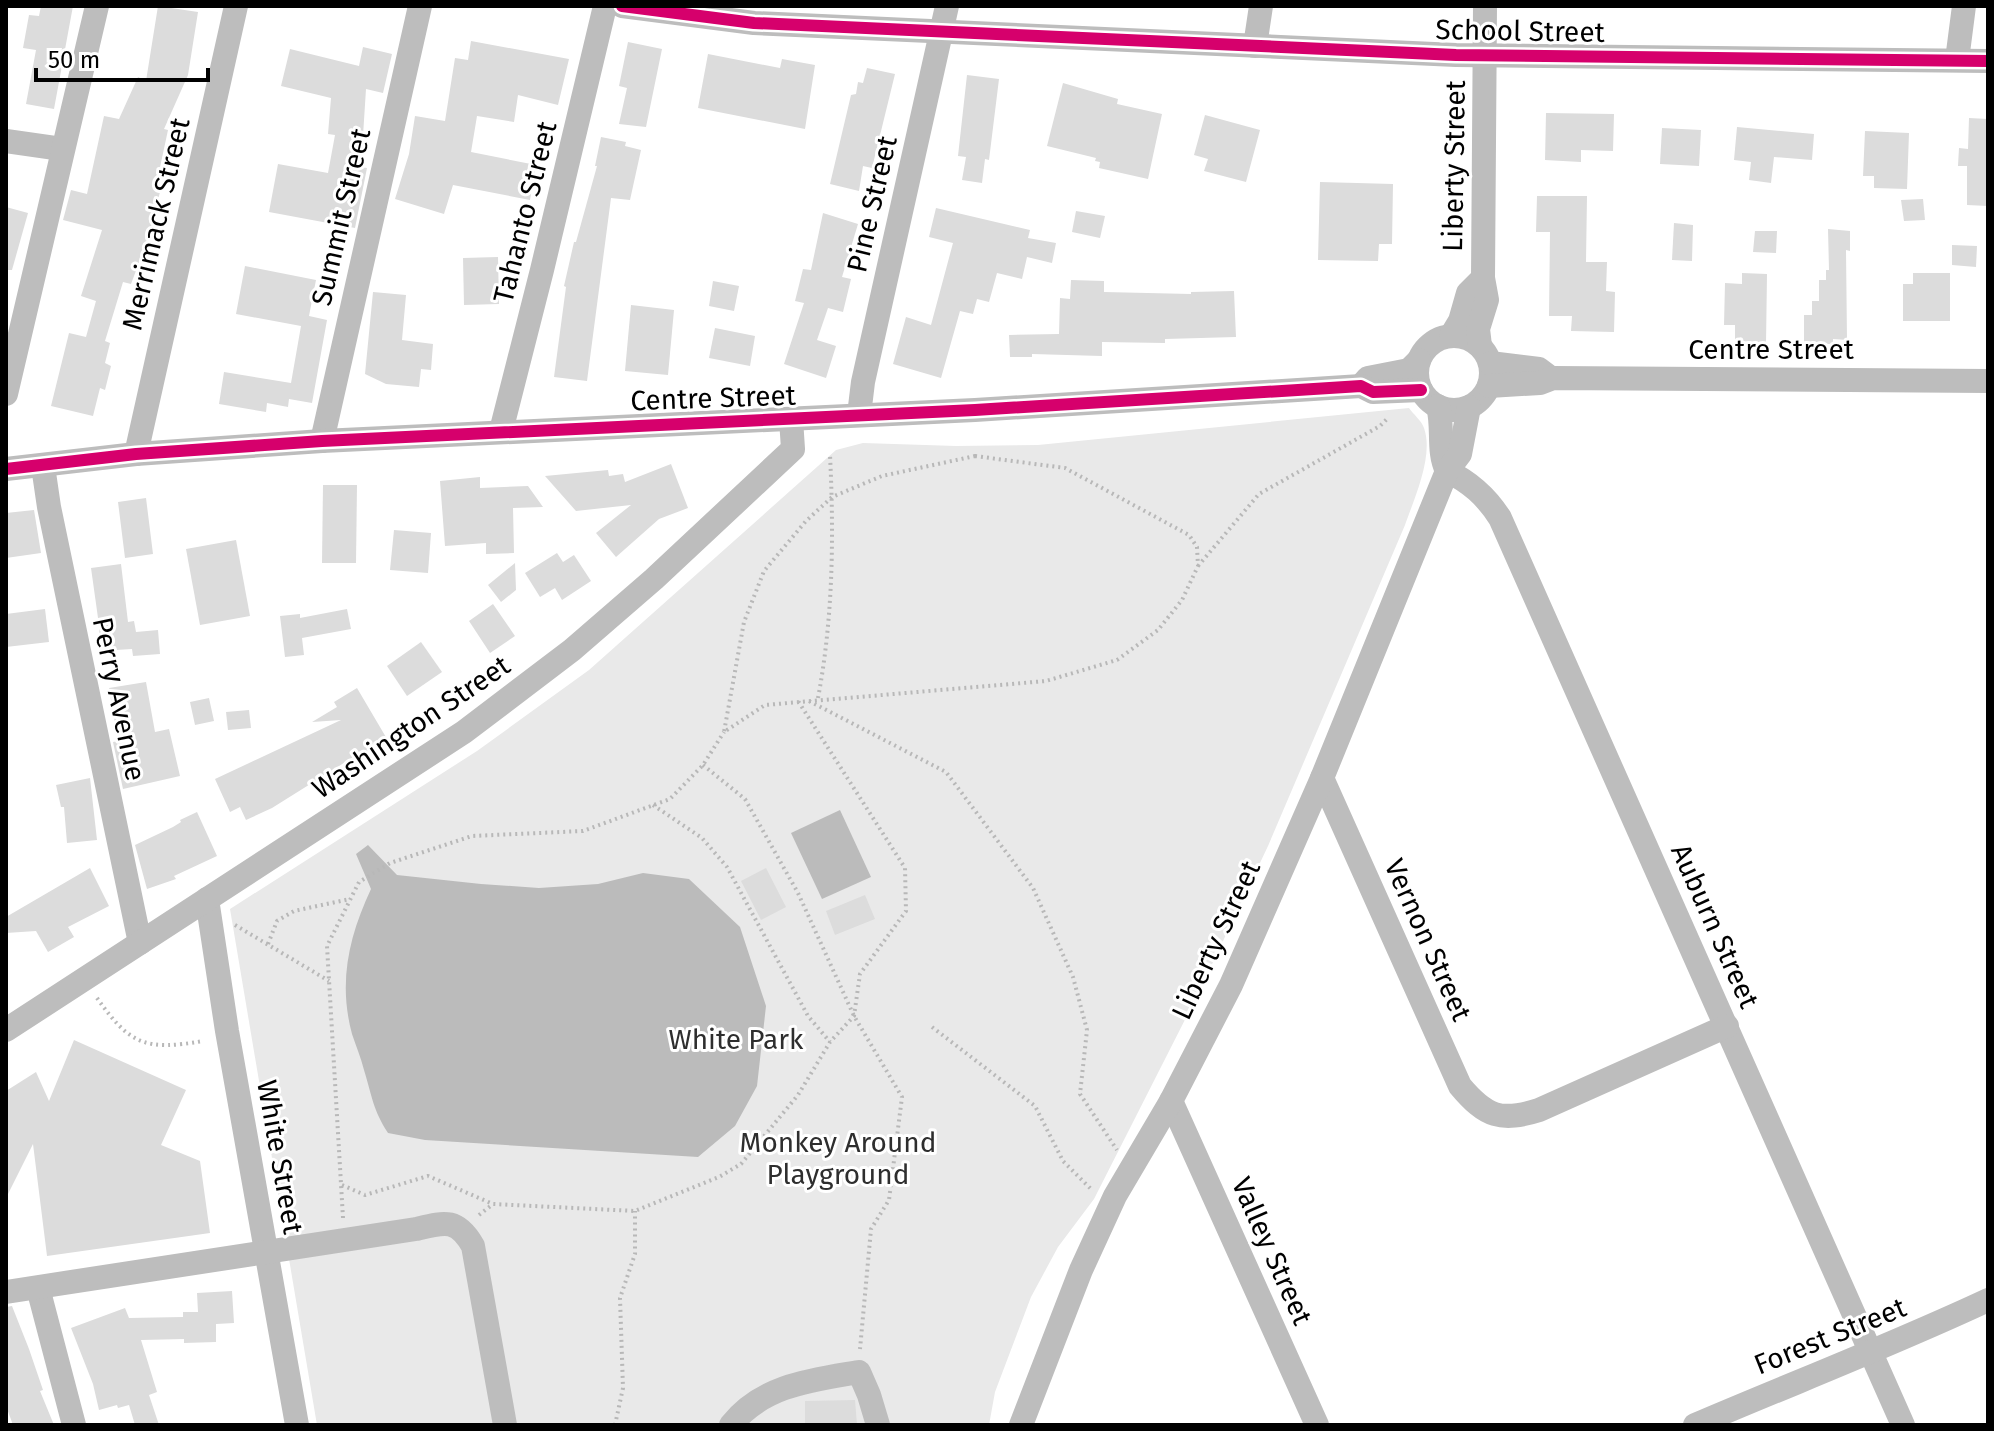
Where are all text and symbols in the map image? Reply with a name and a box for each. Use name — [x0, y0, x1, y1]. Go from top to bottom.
street label: School Street — [1435, 13, 1606, 49]
scale bar — [36, 32, 208, 82]
text: 50 m — [48, 46, 100, 74]
street label: Liberty Street — [1436, 79, 1472, 252]
street label: Merrimack Street — [116, 114, 197, 333]
street label: Tahanto Street — [487, 117, 564, 306]
street label: Summit Street — [305, 124, 378, 309]
street label: Pine Street — [840, 132, 904, 276]
street label: Centre Street — [1688, 333, 1855, 366]
street label: Centre Street — [630, 379, 797, 417]
street label: Perry Avenue — [86, 614, 152, 784]
street label: Washington Street — [306, 648, 517, 805]
street label: Auburn Street — [1664, 839, 1766, 1014]
street label: Liberty Street — [1165, 854, 1268, 1025]
street label: Vernon Street — [1378, 854, 1479, 1027]
park label: White Park — [669, 1023, 804, 1056]
street label: White Street — [250, 1077, 310, 1237]
park label: Monkey Around Playground — [740, 1126, 936, 1191]
street label: Valley Street — [1225, 1172, 1320, 1331]
street label: Forest Street — [1749, 1290, 1912, 1381]

